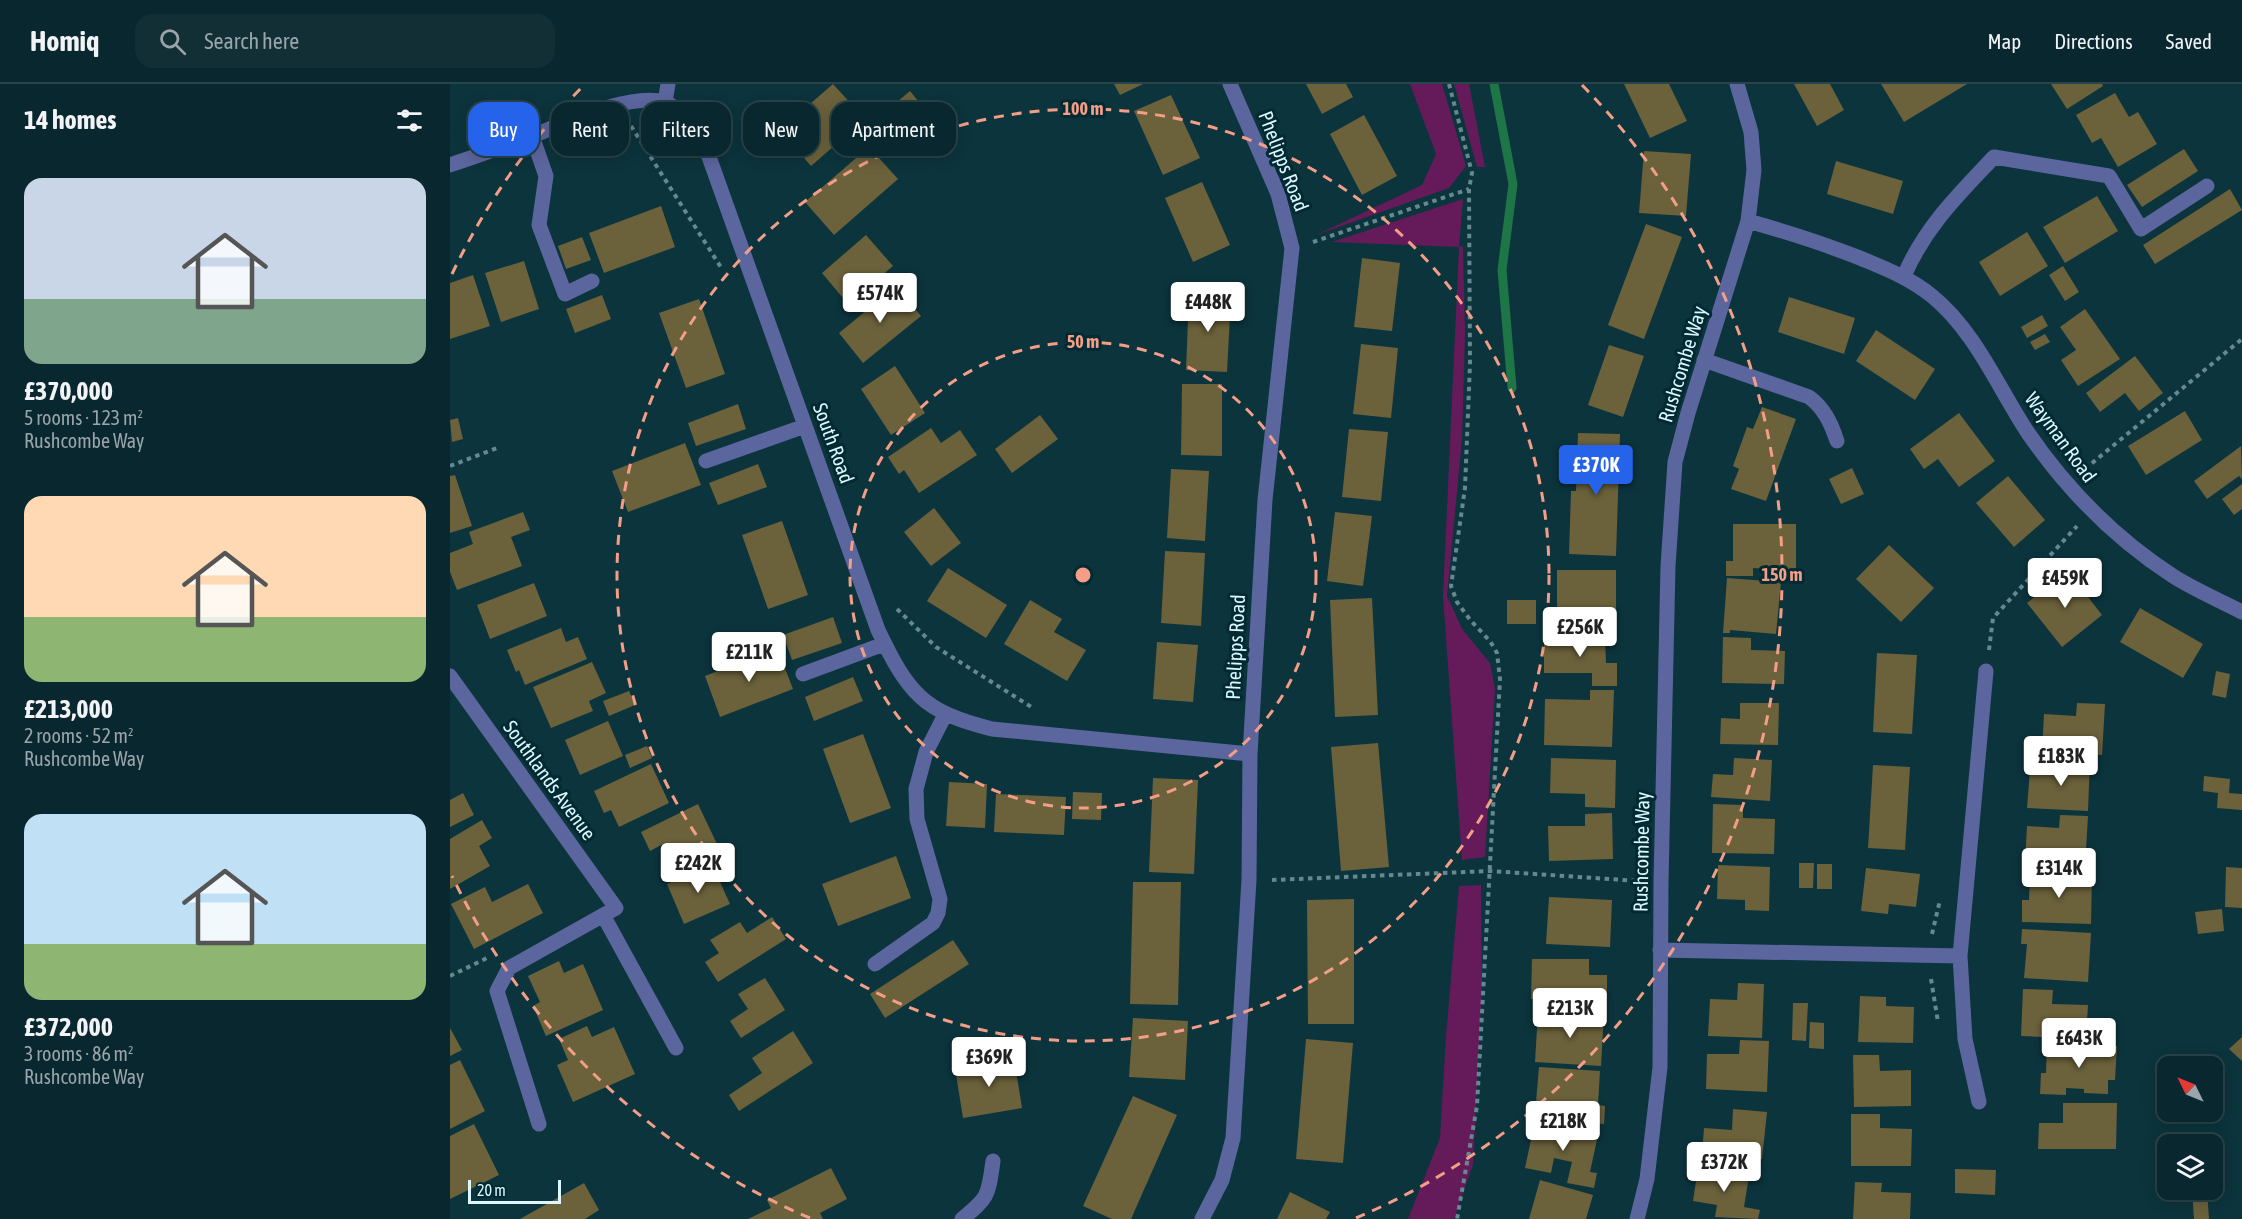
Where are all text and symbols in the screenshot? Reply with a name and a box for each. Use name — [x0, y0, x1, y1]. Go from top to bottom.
search box — [135, 14, 555, 68]
text: Homiq — [30, 25, 99, 57]
icon: search — [156, 25, 189, 58]
text: Search here — [204, 28, 299, 54]
text: Map — [1987, 29, 2021, 53]
text: Directions — [2054, 29, 2133, 53]
text: Saved — [2166, 29, 2212, 53]
text: 100 m — [1063, 98, 1103, 119]
chip: Buy — [468, 102, 539, 156]
chip: Rent — [551, 102, 629, 156]
chip: Filters — [641, 102, 731, 156]
chip: New — [743, 102, 819, 156]
chip: Apartment — [831, 102, 956, 156]
icon: filters — [393, 104, 426, 137]
text: 14 homes — [24, 105, 117, 135]
street label: Phelipps Road — [1254, 108, 1314, 214]
icon: home — [171, 217, 279, 325]
pin: £574K — [838, 273, 922, 324]
text: £574K — [857, 281, 903, 304]
pin: £448K — [1166, 282, 1250, 333]
text: £448K — [1185, 290, 1231, 313]
street label: Rushcombe Way — [1653, 303, 1711, 425]
text: 50 m — [1067, 331, 1099, 352]
text: £370,000 — [24, 376, 113, 406]
street label: Wayman Road — [2021, 387, 2101, 487]
street label: South Road — [809, 400, 859, 486]
text: 5 rooms · 123 m² — [24, 406, 143, 429]
text: Rushcombe Way — [24, 429, 144, 452]
pin: £370K — [1554, 445, 1638, 496]
text: £370K — [1573, 453, 1619, 476]
icon: home — [171, 535, 279, 643]
pin: £459K — [2023, 558, 2107, 609]
text: 150 m — [1762, 564, 1802, 585]
centre of rings — [1073, 565, 1093, 585]
text: £459K — [2042, 566, 2088, 589]
street label: Phelipps Road — [1221, 594, 1249, 700]
pin: £256K — [1538, 607, 1622, 658]
text: £256K — [1557, 615, 1603, 638]
pin: £211K — [707, 632, 791, 683]
text: £211K — [726, 640, 772, 663]
text: £213,000 — [24, 694, 113, 724]
street label: Southlands Avenue — [499, 716, 601, 844]
text: 2 rooms · 52 m² — [24, 724, 134, 747]
pin: £183K — [2019, 736, 2103, 787]
text: £183K — [2038, 744, 2084, 767]
text: Rushcombe Way — [24, 747, 144, 770]
street label: Rushcombe Way — [1628, 792, 1654, 912]
pin: £242K — [656, 843, 740, 894]
pin: £314K — [2017, 848, 2101, 899]
text: £242K — [675, 851, 721, 874]
icon: home — [171, 853, 279, 961]
text: £314K — [2036, 856, 2082, 879]
pin: £213K — [1528, 988, 1612, 1039]
text: £213K — [1547, 996, 1593, 1019]
text: £372,000 — [24, 1012, 113, 1042]
pin: £643K — [2037, 1018, 2121, 1069]
text: £643K — [2056, 1026, 2102, 1049]
pin: £369K — [947, 1037, 1031, 1088]
text: 3 rooms · 86 m² — [24, 1042, 134, 1065]
text: £369K — [966, 1045, 1012, 1068]
north arrow — [2157, 1056, 2223, 1122]
map controls — [2157, 1056, 2223, 1200]
text: Rushcombe Way — [24, 1065, 144, 1088]
pin: £218K — [1521, 1101, 1605, 1152]
text: £218K — [1540, 1109, 1586, 1132]
button: layers — [2157, 1134, 2223, 1200]
pin: £372K — [1682, 1142, 1766, 1193]
text: £372K — [1701, 1150, 1747, 1173]
scale bar — [468, 1177, 561, 1204]
text: 20 m — [477, 1181, 506, 1199]

